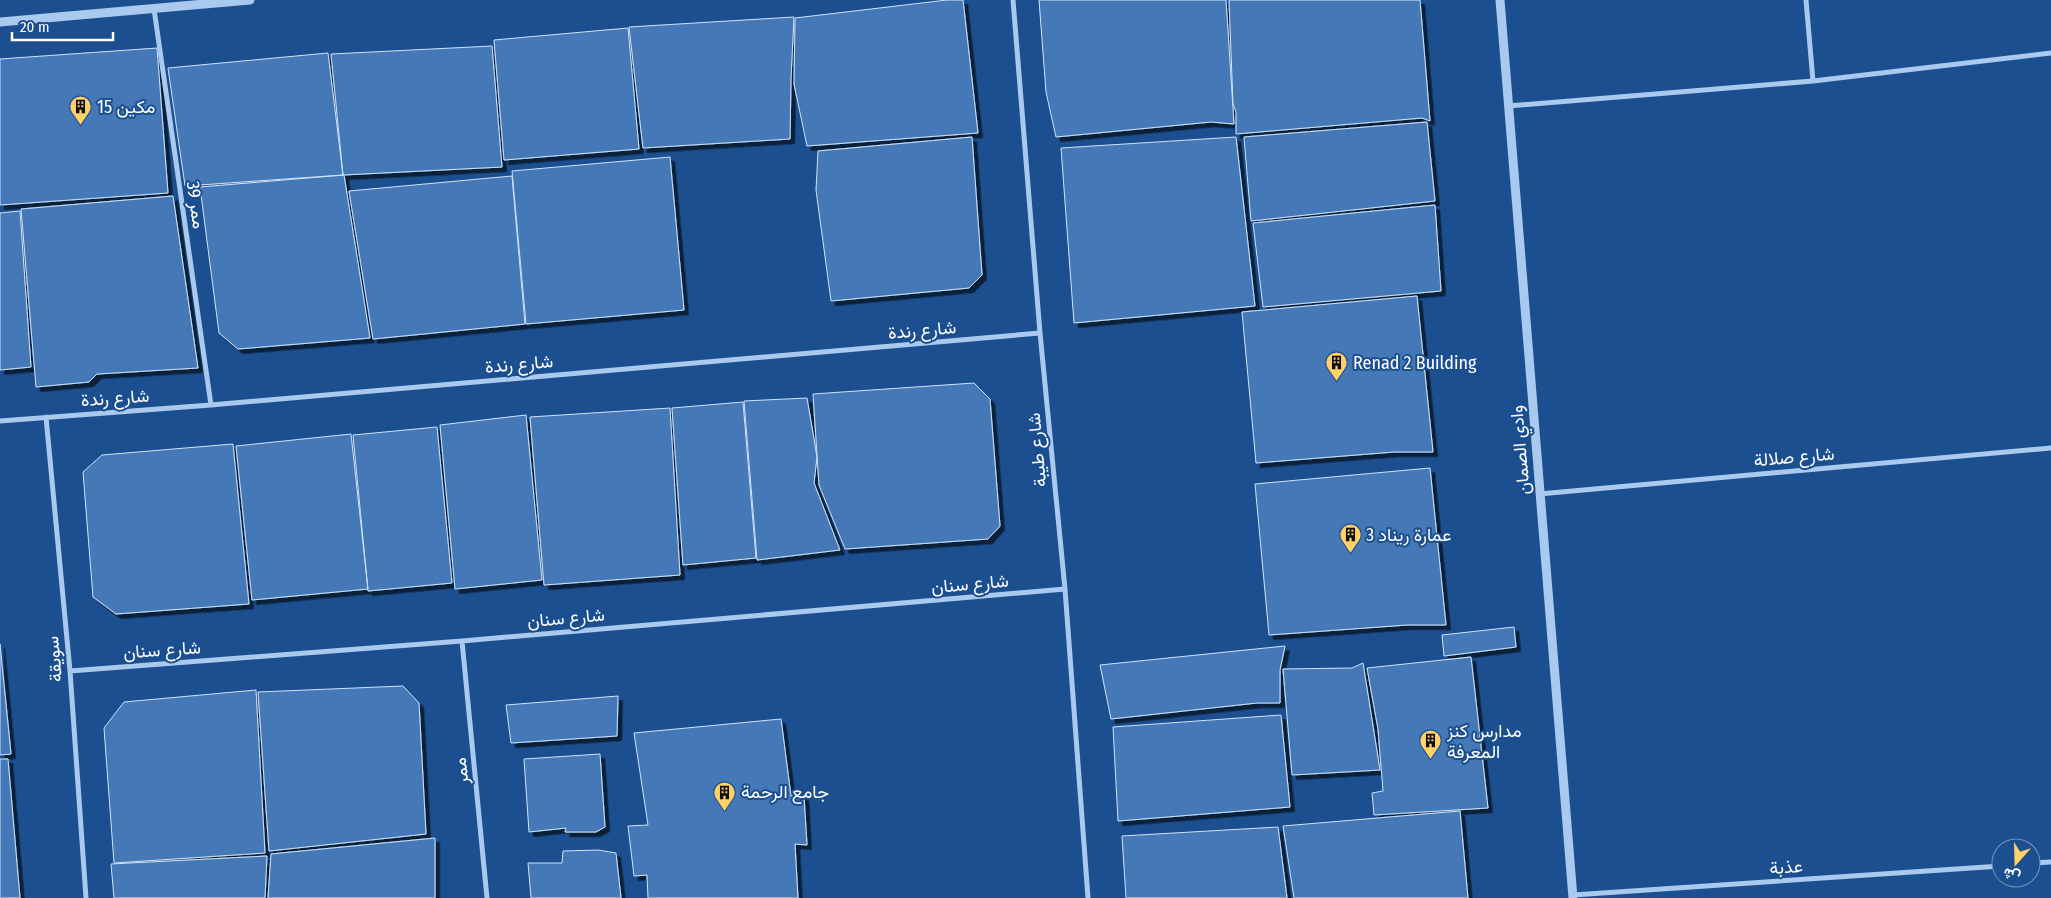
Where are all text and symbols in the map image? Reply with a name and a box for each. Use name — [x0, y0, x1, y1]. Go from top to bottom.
scale bar — [12, 10, 114, 42]
text: 20 m — [20, 18, 50, 36]
building icon: مكين 15 — [69, 95, 93, 126]
place label: مكين 15 — [97, 96, 155, 118]
street label: ممر 39 — [182, 180, 210, 230]
street label: شارع رندة — [887, 316, 957, 345]
street label: شارع رندة — [484, 350, 554, 379]
building icon: Renad 2 Building — [1325, 351, 1349, 382]
place label: Renad 2 Building — [1353, 352, 1477, 374]
street label: شارع رندة — [80, 385, 150, 412]
street label: وادي الصمان — [1505, 404, 1539, 496]
street label: شارع طيبة — [1023, 412, 1052, 488]
street label: شارع صلالة — [1753, 443, 1835, 472]
building icon: عمارة ريناد 3 — [1338, 523, 1362, 554]
place label: عمارة ريناد 3 — [1366, 524, 1451, 546]
street label: شارع سنان — [930, 570, 1010, 599]
street label: شارع سنان — [526, 604, 606, 633]
street label: سويقة — [41, 635, 67, 683]
street label: شارع سنان — [123, 636, 202, 665]
place label: مدارس كنز المعرفة — [1446, 720, 1522, 763]
building icon: مدارس كنز المعرفة — [1419, 729, 1443, 760]
street label: ممر — [449, 756, 473, 787]
building icon: جامع الرحمة — [713, 780, 737, 811]
place label: جامع الرحمة — [741, 781, 829, 804]
north arrow — [1991, 838, 2041, 888]
street label: عذبة — [1768, 855, 1804, 879]
text: ش — [2001, 864, 2023, 886]

